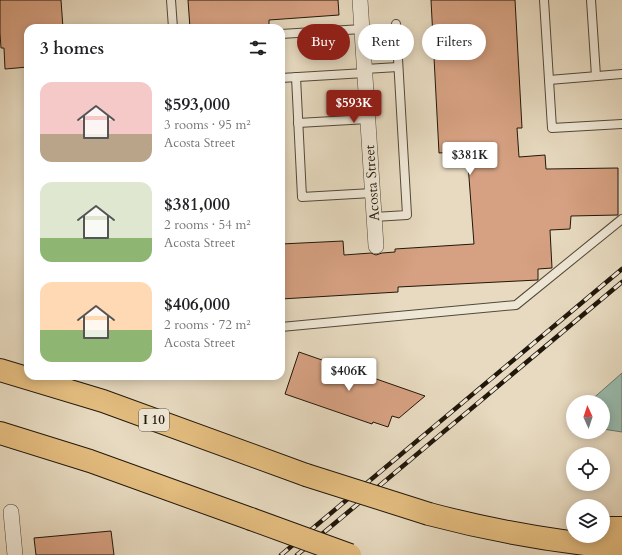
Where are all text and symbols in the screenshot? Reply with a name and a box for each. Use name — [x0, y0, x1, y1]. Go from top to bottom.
chip: Buy — [297, 24, 350, 60]
chip: Rent — [358, 24, 414, 60]
chip: Filters — [422, 24, 486, 60]
text: 3 homes — [40, 37, 104, 60]
icon: filters — [247, 37, 269, 59]
pin: $593K — [326, 90, 382, 124]
text: $593,000 — [164, 93, 230, 116]
text: $593K — [335, 94, 373, 112]
icon: home — [72, 98, 120, 146]
text: 3 rooms · 95 m² — [164, 116, 251, 134]
text: Acosta Street — [164, 134, 235, 152]
pin: $381K — [442, 142, 498, 176]
street label: Acosta Street — [360, 144, 384, 222]
text: $381K — [451, 146, 489, 164]
text: $381,000 — [164, 193, 230, 216]
icon: home — [72, 198, 120, 246]
text: 2 rooms · 54 m² — [164, 216, 251, 234]
text: Acosta Street — [164, 234, 235, 252]
text: $406,000 — [164, 293, 230, 316]
icon: home — [72, 298, 120, 346]
text: 2 rooms · 72 m² — [164, 316, 251, 334]
text: Acosta Street — [164, 334, 235, 352]
pin: $406K — [321, 358, 377, 392]
text: $406K — [330, 362, 368, 380]
north arrow — [566, 395, 610, 439]
map controls — [566, 395, 610, 543]
road number: I 10 — [139, 409, 169, 431]
button: locate — [566, 447, 610, 491]
button: layers — [566, 499, 610, 543]

